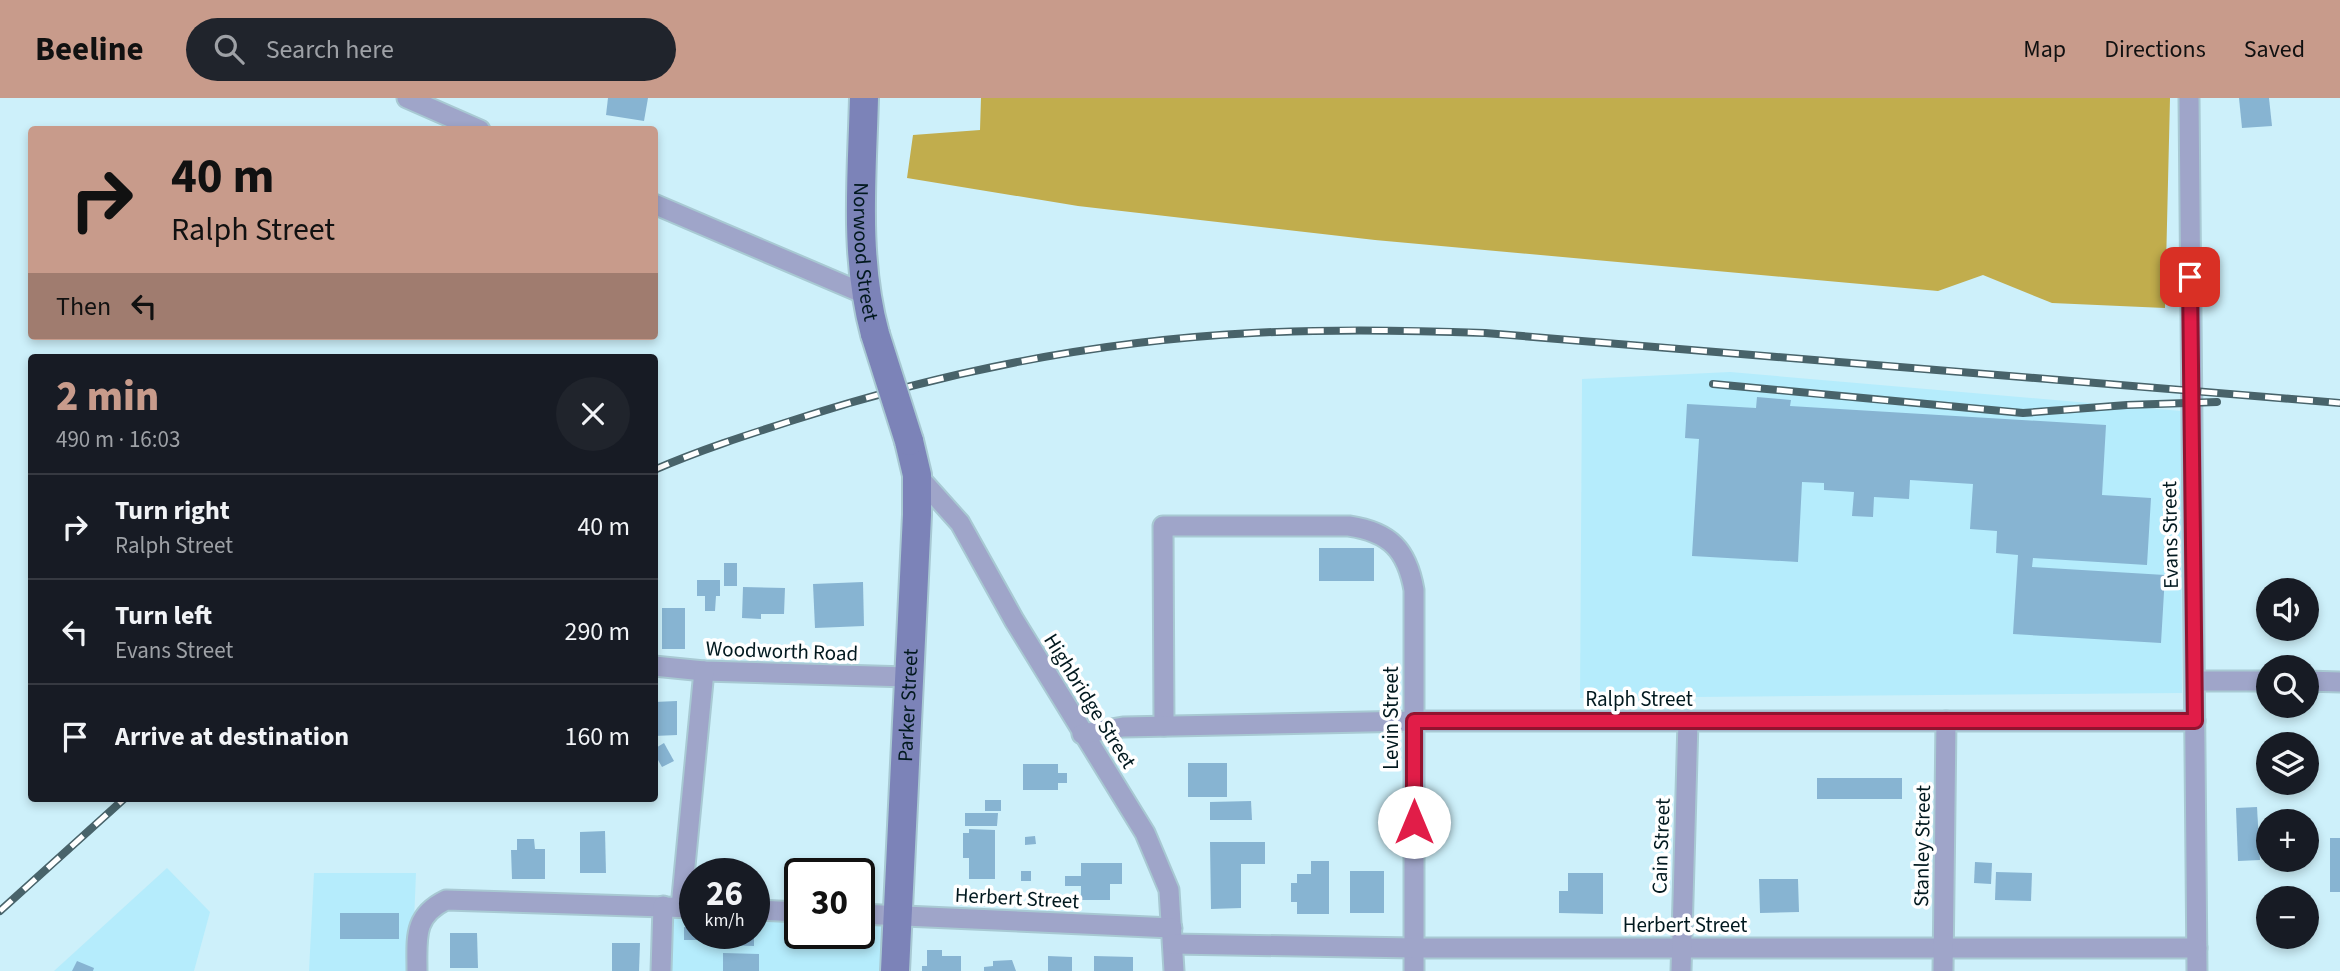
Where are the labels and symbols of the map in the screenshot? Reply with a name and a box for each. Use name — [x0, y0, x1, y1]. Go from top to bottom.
street label: Norwood Street — [846, 182, 886, 324]
pin — [2160, 247, 2220, 307]
street label: Evans Street — [2154, 481, 2186, 589]
street label: Highbridge Street — [1036, 628, 1144, 774]
street label: Woodworth Road — [705, 633, 859, 669]
street label: Parker Street — [890, 648, 926, 763]
street label: Levin Street — [1376, 666, 1406, 770]
street label: Ralph Street — [1585, 684, 1693, 714]
position arrow — [1377, 785, 1451, 859]
street label: Stanley Street — [1906, 785, 1938, 907]
street label: Cain Street — [1644, 797, 1678, 895]
speed limit sign: 30 — [784, 858, 875, 949]
street label: Herbert Street — [954, 880, 1080, 916]
street label: Herbert Street — [1623, 910, 1747, 940]

